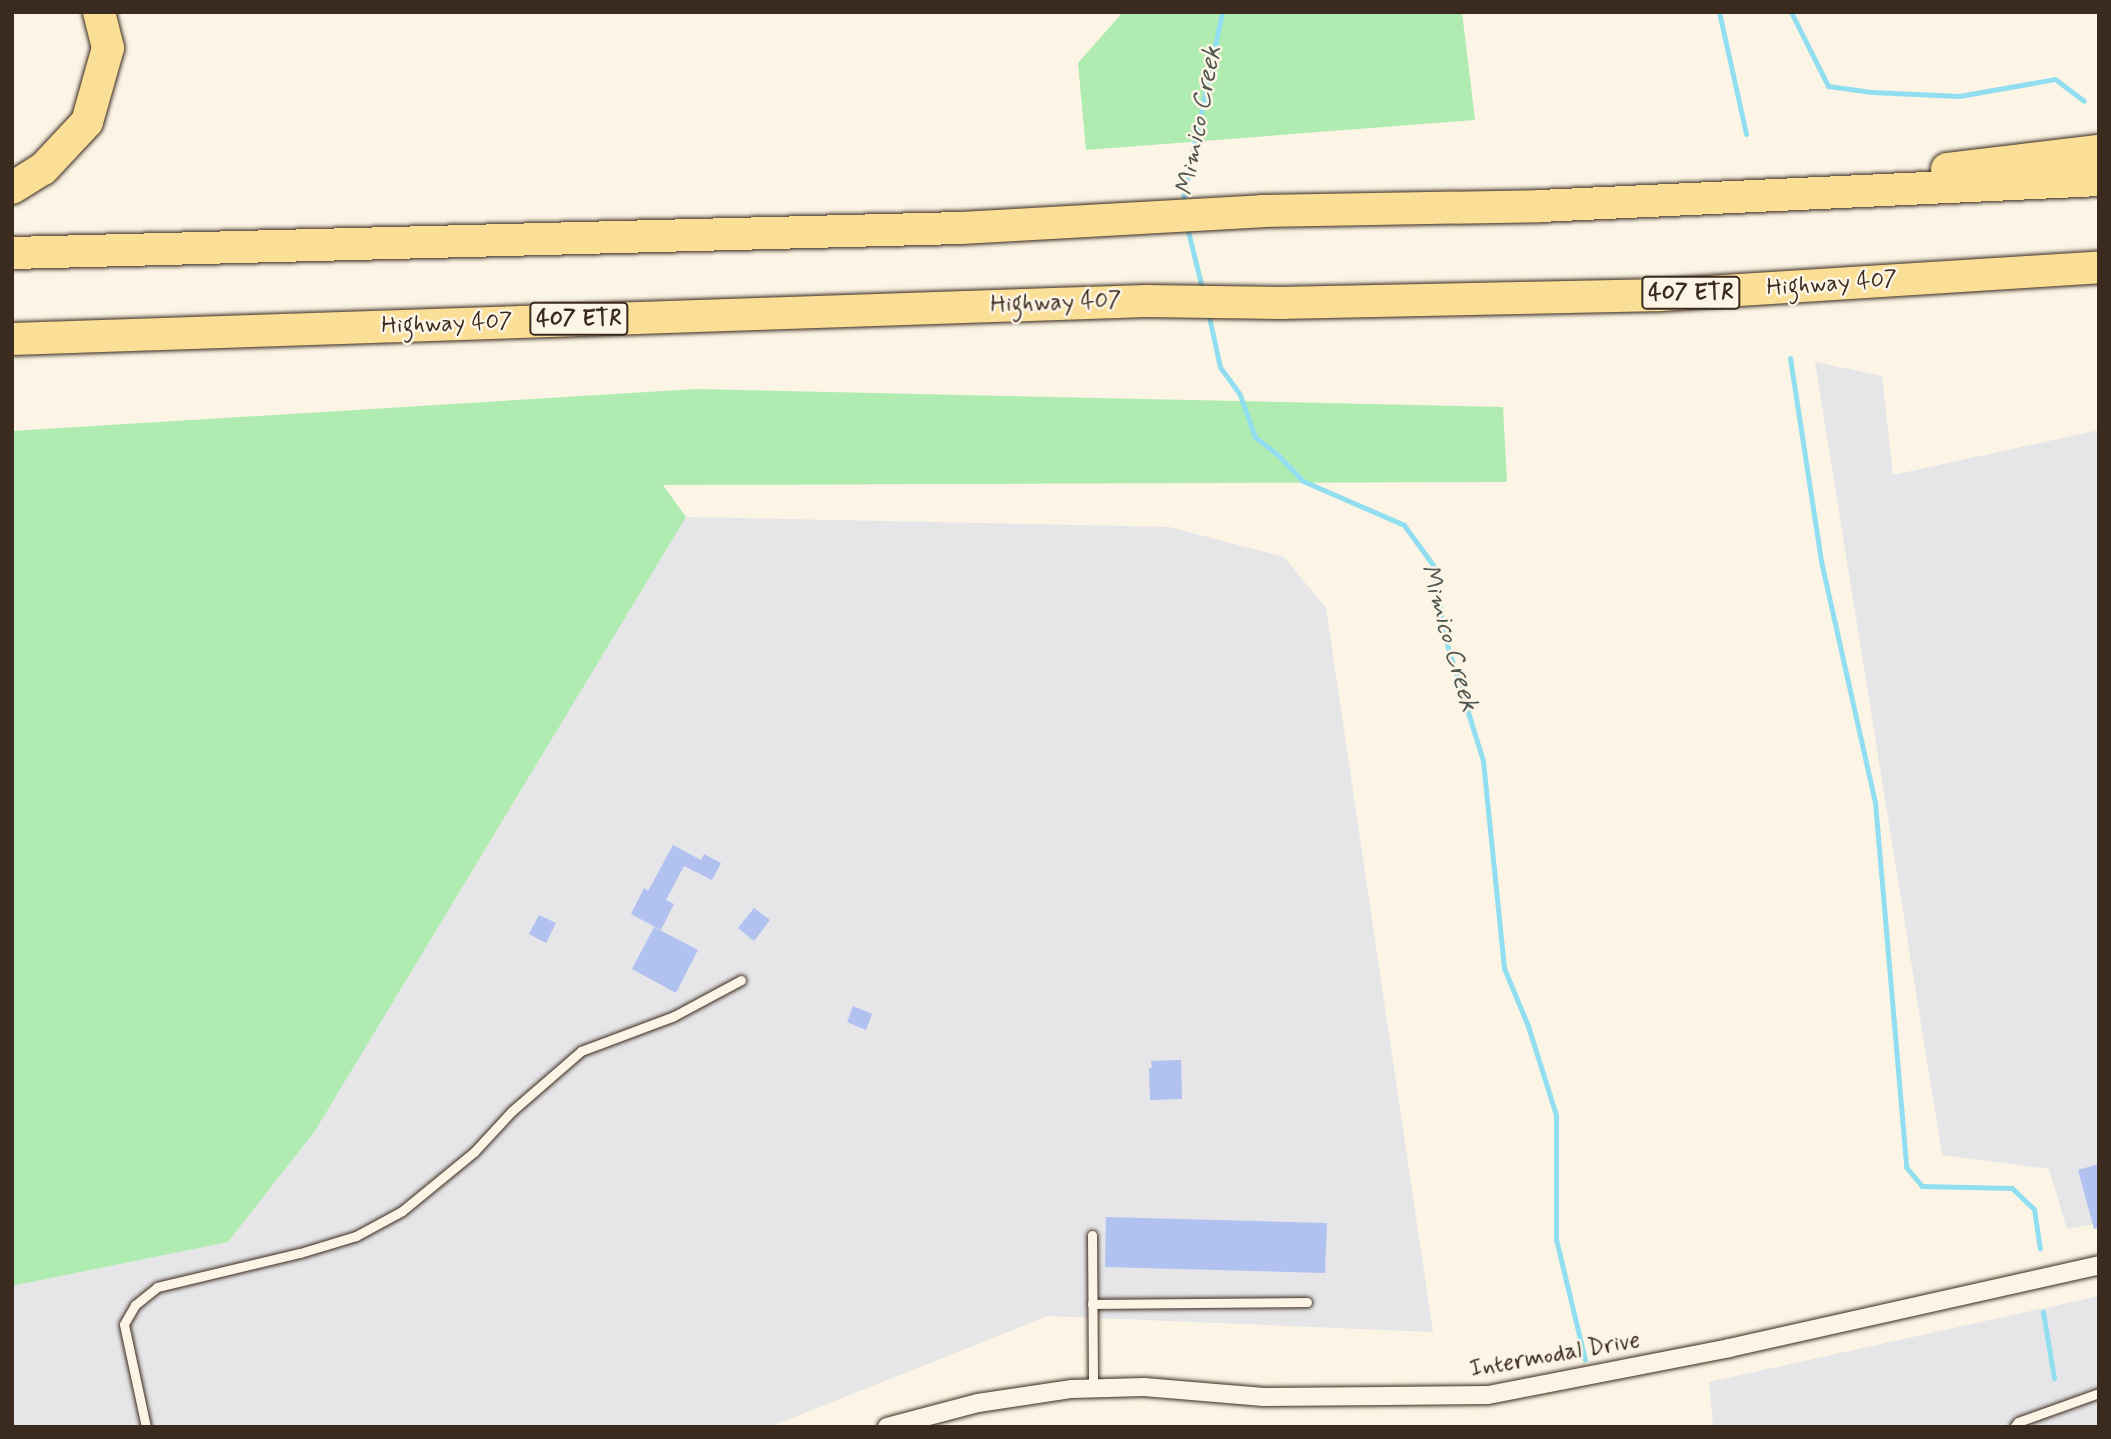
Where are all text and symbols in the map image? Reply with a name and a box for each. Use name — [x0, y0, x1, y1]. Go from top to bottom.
water label: Mimico Creek — [1170, 43, 1230, 199]
street label: Highway 407 — [1765, 265, 1899, 303]
road number: 407 ETR — [1640, 274, 1742, 312]
street label: Highway 407 — [990, 286, 1122, 320]
road number: 407 ETR — [528, 300, 630, 338]
street label: Highway 407 — [381, 307, 513, 341]
water label: Mimico Creek — [1412, 561, 1484, 715]
street label: Intermodal Drive — [1468, 1326, 1642, 1384]

